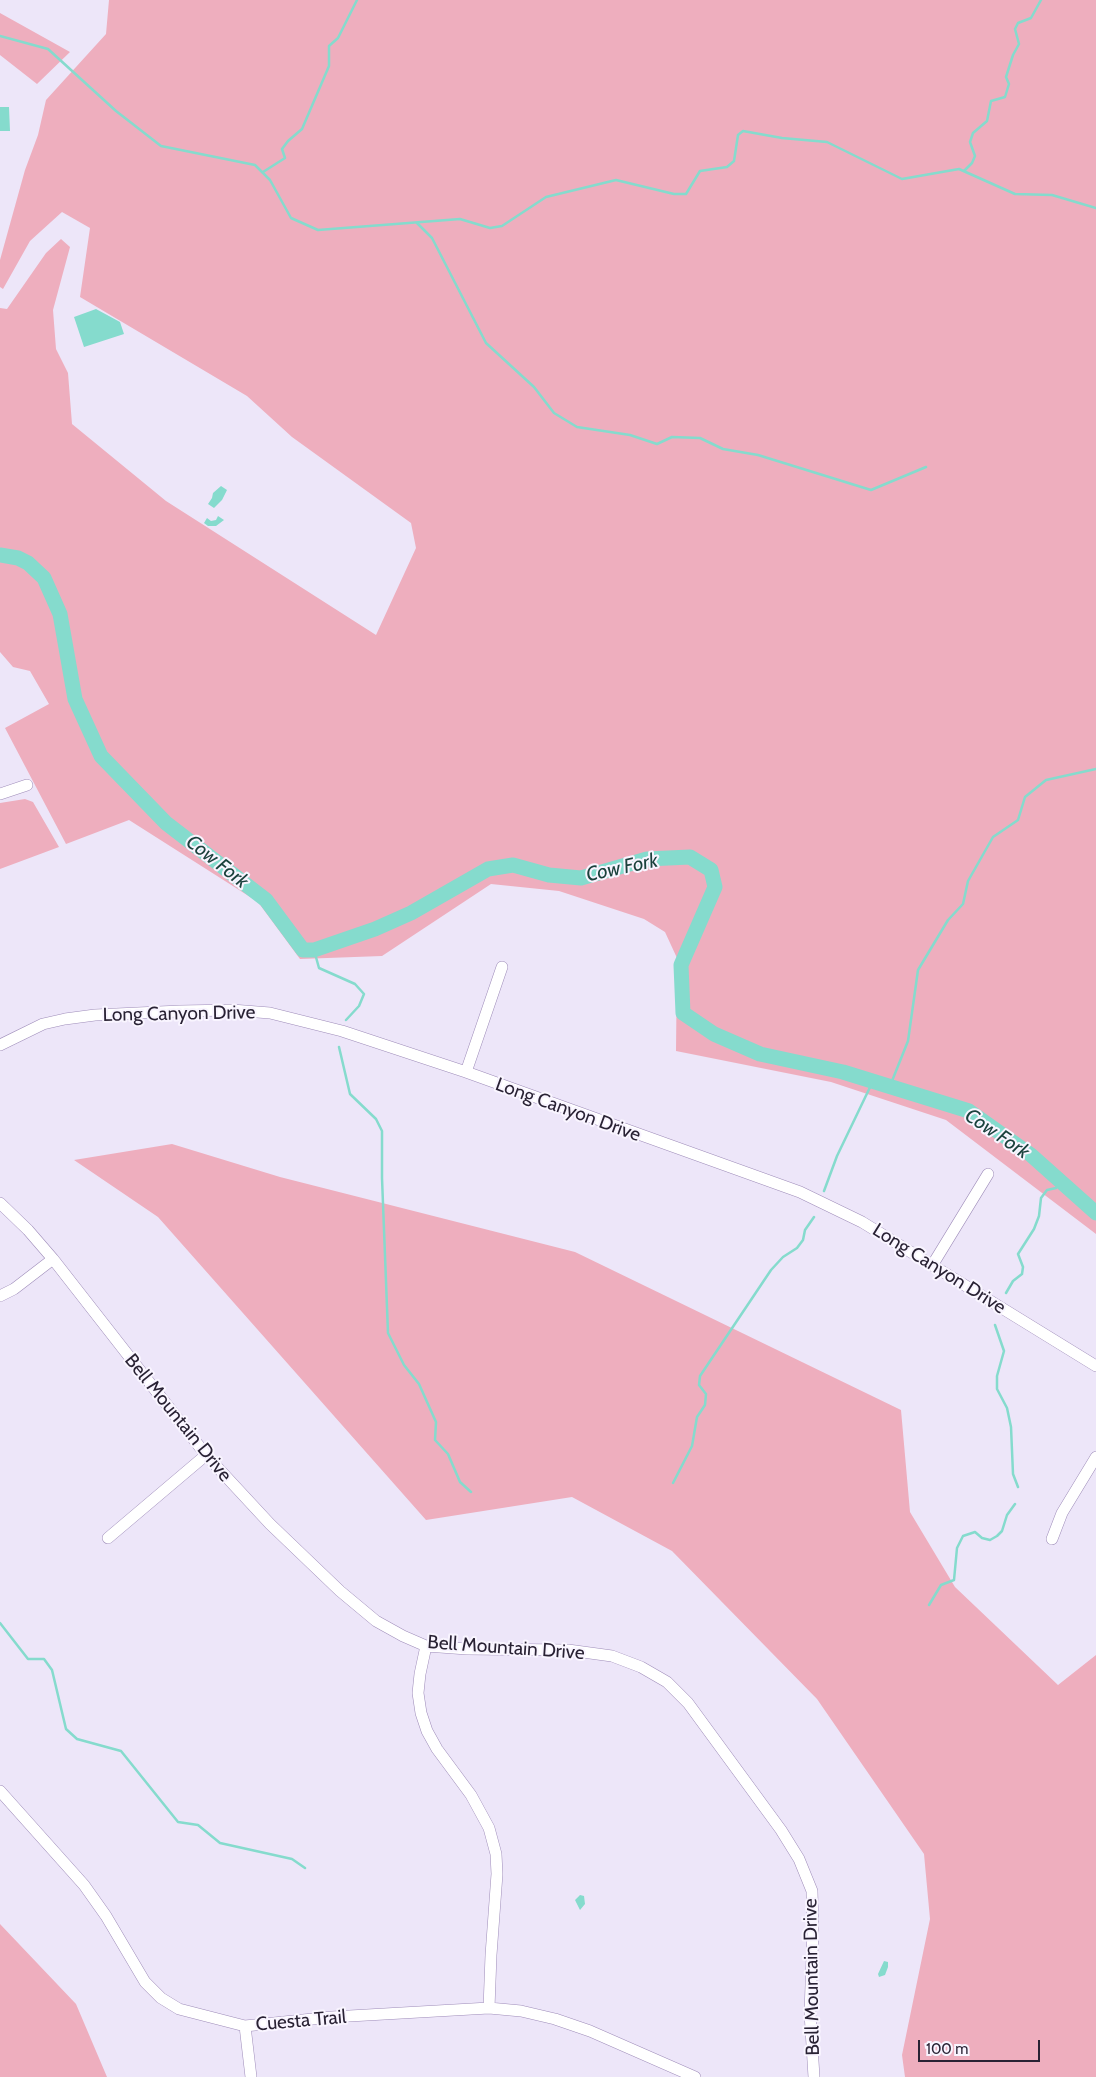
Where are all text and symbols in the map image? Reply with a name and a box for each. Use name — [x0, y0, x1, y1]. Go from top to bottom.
water label: Cow Fork — [181, 830, 253, 894]
water label: Cow Fork — [584, 849, 660, 887]
street label: Long Canyon Drive — [102, 1001, 256, 1027]
street label: Long Canyon Drive — [492, 1073, 644, 1147]
water label: Cow Fork — [960, 1104, 1034, 1164]
street label: Long Canyon Drive — [868, 1219, 1010, 1319]
street label: Bell Mountain Drive — [120, 1350, 236, 1486]
street label: Bell Mountain Drive — [427, 1631, 585, 1665]
street label: Bell Mountain Drive — [799, 1898, 825, 2056]
street label: Cuesta Trail — [255, 2006, 347, 2036]
scale bar — [921, 2030, 1044, 2062]
text: 100 m — [926, 2040, 968, 2058]

